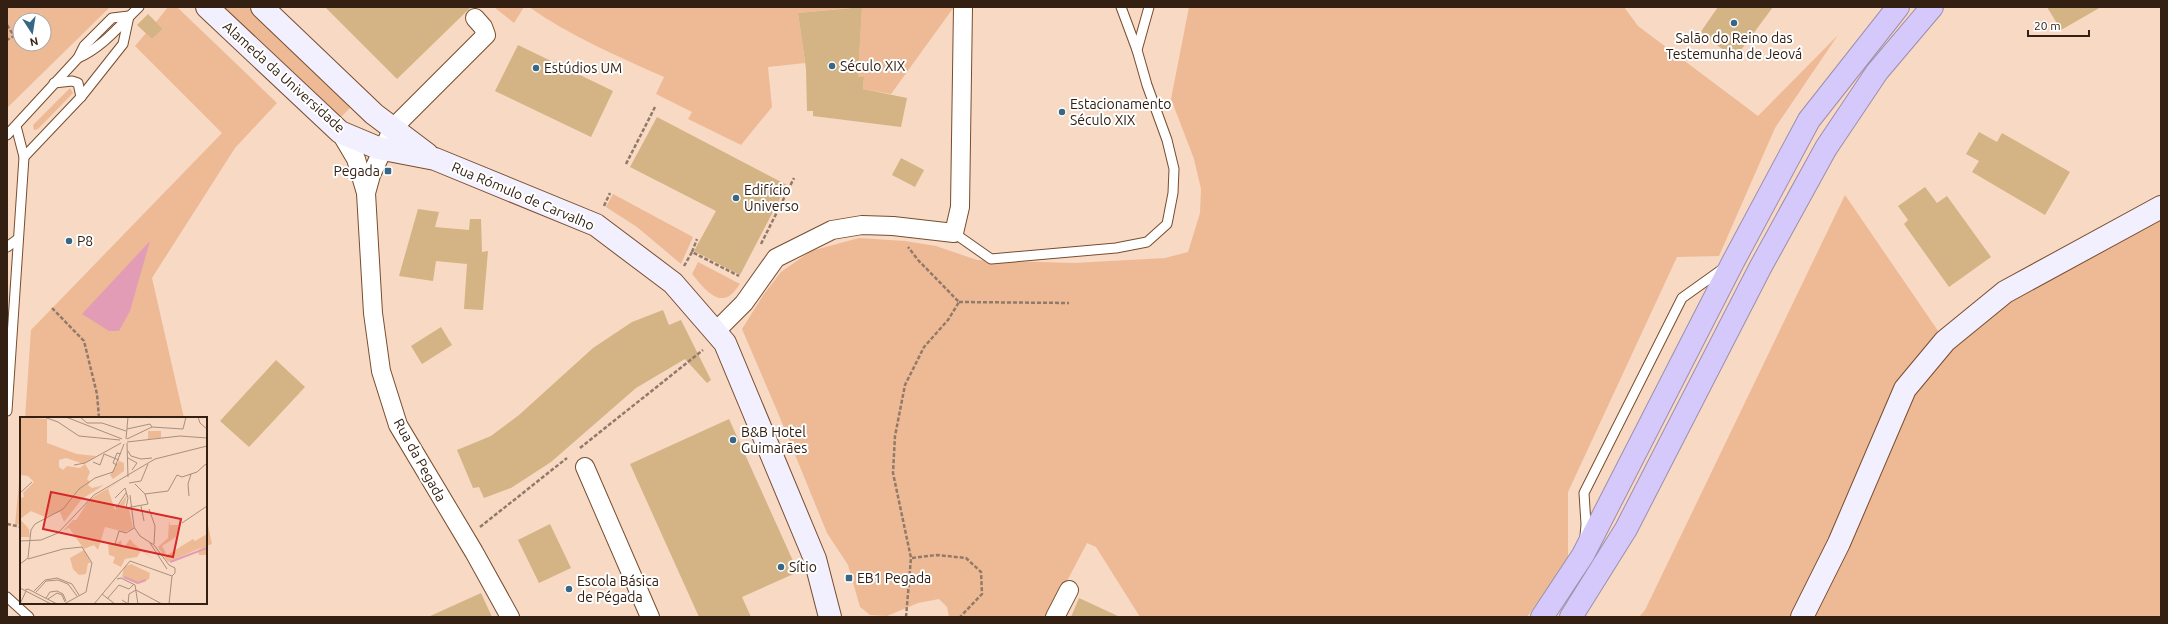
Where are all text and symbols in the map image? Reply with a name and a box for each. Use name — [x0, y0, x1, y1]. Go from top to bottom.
north arrow — [12, 12, 52, 52]
scale bar — [2028, 12, 2089, 38]
street label: Alameda da Universidade — [220, 18, 348, 136]
marker: Salão do Reino das Testemunha de Jeová — [1729, 18, 1739, 28]
text: 20 m — [2034, 19, 2061, 32]
place label: Salão do Reino das Testemunha de Jeová — [1666, 30, 1802, 62]
text: N — [29, 35, 39, 49]
place label: Século XIX — [840, 58, 906, 74]
place label: Estúdios UM — [544, 60, 622, 76]
marker: Século XIX — [827, 61, 837, 71]
marker: Estúdios UM — [531, 63, 541, 73]
place label: Estacionamento Século XIX — [1070, 96, 1171, 128]
marker: Estacionamento Século XIX — [1057, 107, 1067, 117]
street label: Rua Rómulo de Carvalho — [449, 159, 597, 233]
place label: Pegada — [334, 163, 380, 179]
marker: Pegada — [383, 166, 393, 176]
place label: Edifício Universo — [744, 182, 799, 214]
marker: Edifício Universo — [731, 193, 741, 203]
place label: P8 — [77, 233, 93, 249]
marker: P8 — [64, 236, 74, 246]
street label: Rua da Pegada — [391, 416, 449, 504]
inset map — [20, 417, 207, 604]
place label: B&B Hotel Guimarães — [741, 424, 807, 456]
marker: B&B Hotel Guimarães — [728, 435, 738, 445]
place label: Sítio — [789, 559, 817, 575]
marker: Sítio — [776, 562, 786, 572]
place label: EB1 Pegada — [857, 570, 931, 586]
place label: Escola Básica de Pégada — [577, 573, 659, 605]
marker: EB1 Pegada — [844, 573, 854, 583]
marker: Escola Básica de Pégada — [564, 584, 574, 594]

